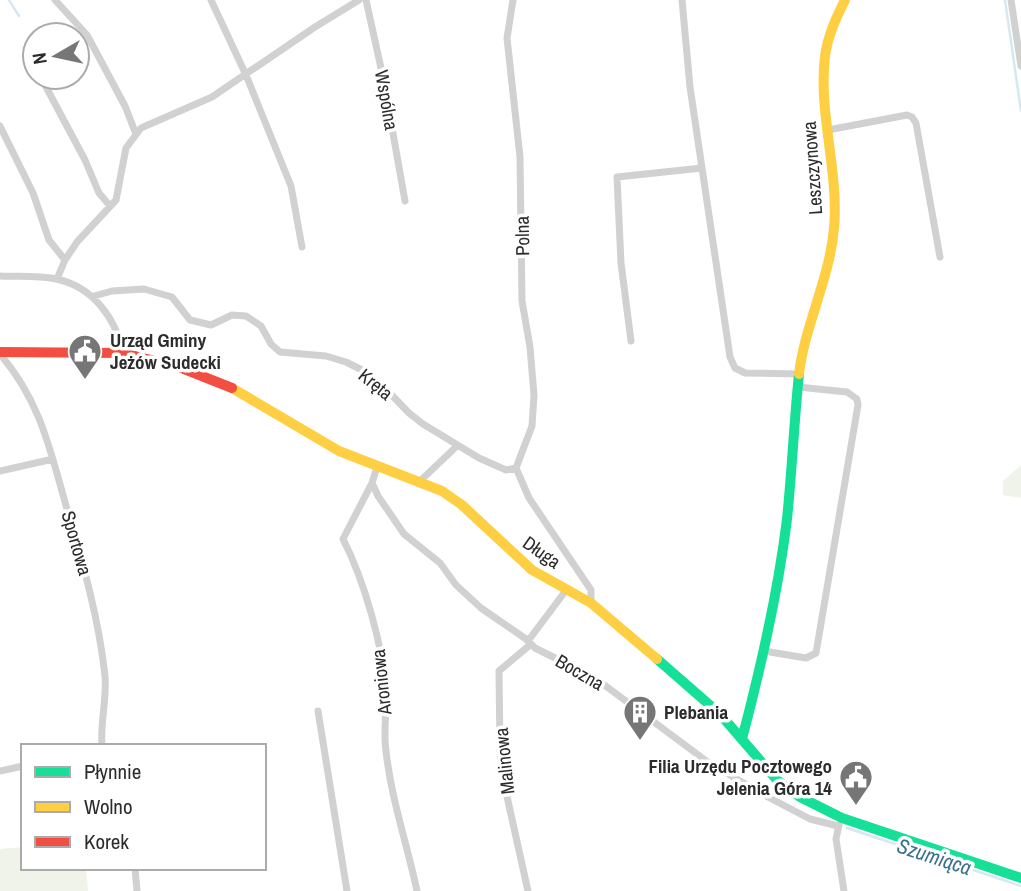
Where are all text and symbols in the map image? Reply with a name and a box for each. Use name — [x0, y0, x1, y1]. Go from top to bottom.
north arrow — [21, 21, 91, 91]
text: N — [25, 51, 53, 66]
street label: Wspólna — [369, 68, 405, 132]
street label: Leszczynowa — [796, 120, 828, 216]
street label: Polna — [509, 216, 535, 256]
place label: Urząd Gminy Jeżów Sudecki — [110, 327, 221, 375]
public building icon: Urząd Gminy Jeżów Sudecki — [66, 332, 104, 381]
street label: Kręta — [353, 362, 399, 406]
street label: Sportowa — [55, 508, 99, 579]
street label: Długa — [518, 530, 566, 575]
street label: Aroniowa — [365, 648, 397, 717]
street label: Boczna — [551, 648, 609, 696]
building icon: Plebania — [621, 693, 659, 742]
place label: Plebania — [664, 699, 728, 725]
street label: Malinowa — [488, 726, 520, 796]
legend — [21, 744, 266, 870]
place label: Filia Urzędu Pocztowego Jelenia Góra 14 — [648, 753, 832, 801]
text: Płynnie — [84, 757, 141, 786]
public building icon: Filia Urzędu Pocztowego Jelenia Góra 14 — [837, 758, 875, 807]
text: Wolno — [84, 792, 133, 821]
text: Korek — [84, 827, 129, 856]
water label: Szumiąca — [893, 831, 975, 882]

